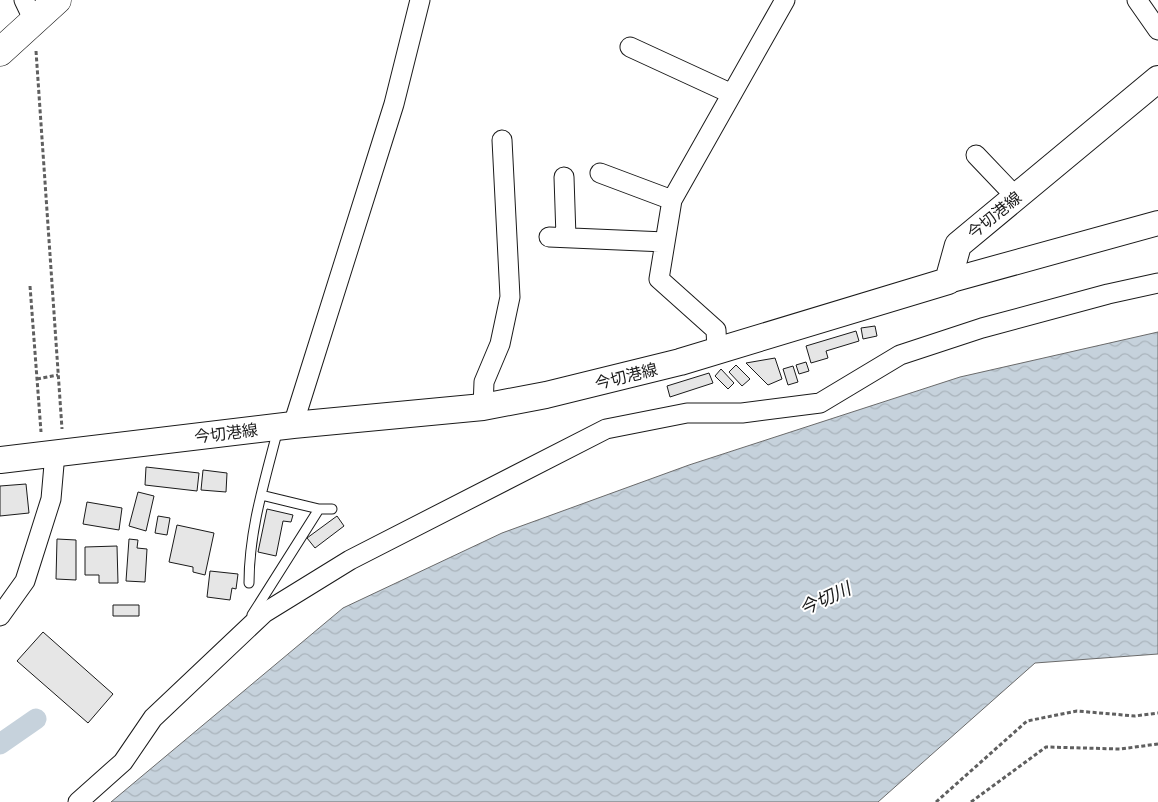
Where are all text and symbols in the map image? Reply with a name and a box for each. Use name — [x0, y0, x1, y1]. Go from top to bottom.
street label: 今切港線 — [963, 188, 1025, 242]
street label: 今切港線 — [593, 360, 659, 392]
street label: 今切港線 — [193, 420, 259, 446]
water label: 今切川 — [796, 577, 856, 619]

